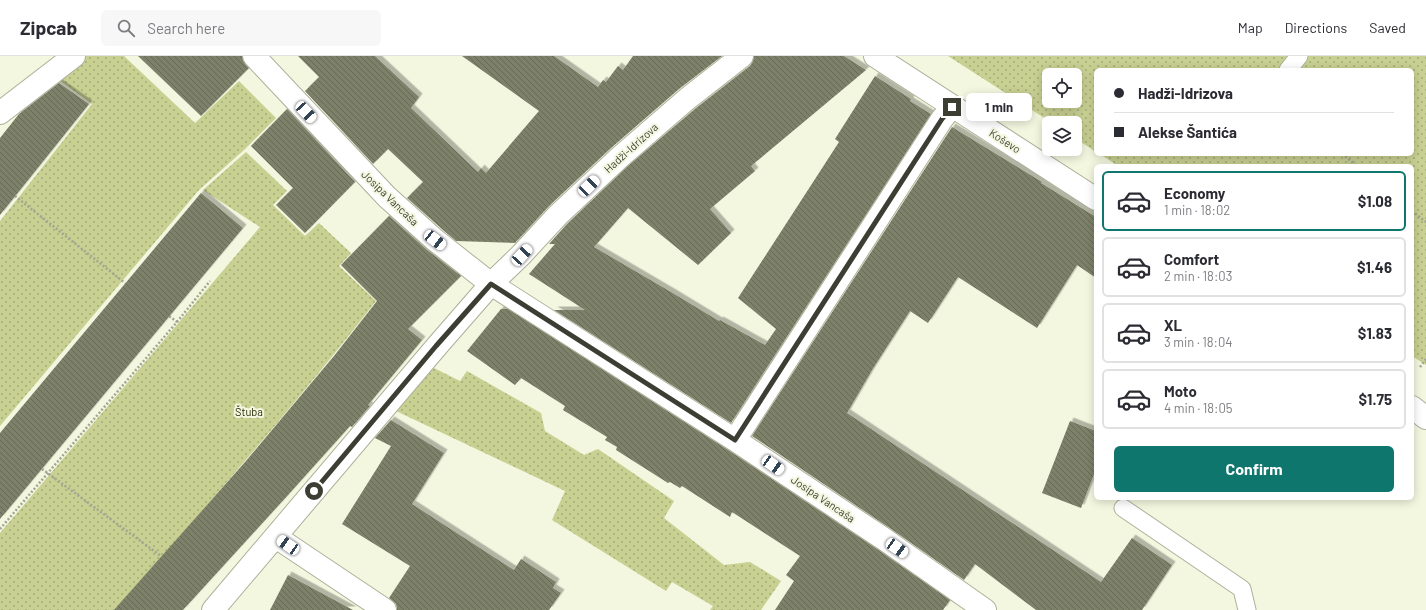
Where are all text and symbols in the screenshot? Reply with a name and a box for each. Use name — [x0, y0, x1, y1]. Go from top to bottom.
search box — [101, 10, 381, 46]
text: Zipcab — [20, 16, 77, 39]
icon: search — [115, 17, 137, 39]
text: Search here — [147, 19, 225, 37]
text: Map — [1238, 19, 1263, 36]
text: Directions — [1285, 19, 1347, 36]
text: Saved — [1369, 19, 1406, 36]
map controls — [1042, 68, 1082, 156]
button: locate — [1042, 68, 1082, 108]
text: Hadži-Idrizova — [1138, 84, 1233, 102]
callout: 1 min — [966, 93, 1032, 121]
route end — [943, 98, 961, 116]
car — [293, 99, 319, 125]
text: 1 min — [985, 99, 1013, 115]
button: layers — [1042, 116, 1082, 156]
street label: Hadži-Idrizova — [601, 120, 660, 175]
text: Alekse Šantića — [1138, 123, 1237, 141]
street label: Koševo — [987, 126, 1023, 155]
street label: Josipa Vancaša — [359, 167, 421, 228]
car — [576, 173, 602, 199]
icon: car — [1116, 183, 1152, 219]
text: Economy — [1164, 184, 1225, 202]
text: $1.08 — [1358, 192, 1392, 210]
text: 1 min · 18:02 — [1164, 202, 1230, 218]
car — [422, 228, 448, 252]
car — [509, 242, 535, 268]
icon: car — [1116, 249, 1152, 285]
text: Comfort — [1164, 250, 1219, 268]
text: $1.46 — [1357, 258, 1392, 276]
text: 2 min · 18:03 — [1164, 268, 1232, 284]
icon: car — [1116, 315, 1152, 351]
text: XL — [1164, 316, 1182, 334]
text: $1.83 — [1358, 324, 1392, 342]
text: 3 min · 18:04 — [1164, 334, 1233, 350]
icon: car — [1116, 381, 1152, 417]
text: Moto — [1164, 382, 1197, 400]
text: $1.75 — [1359, 390, 1392, 408]
text: 4 min · 18:05 — [1164, 400, 1233, 416]
park label: Štuba — [235, 405, 263, 418]
button: Confirm — [1114, 446, 1394, 492]
car — [760, 453, 786, 477]
street label: Josipa Vancaša — [789, 472, 858, 525]
route start — [305, 482, 323, 500]
car — [275, 533, 301, 557]
car — [884, 536, 910, 560]

